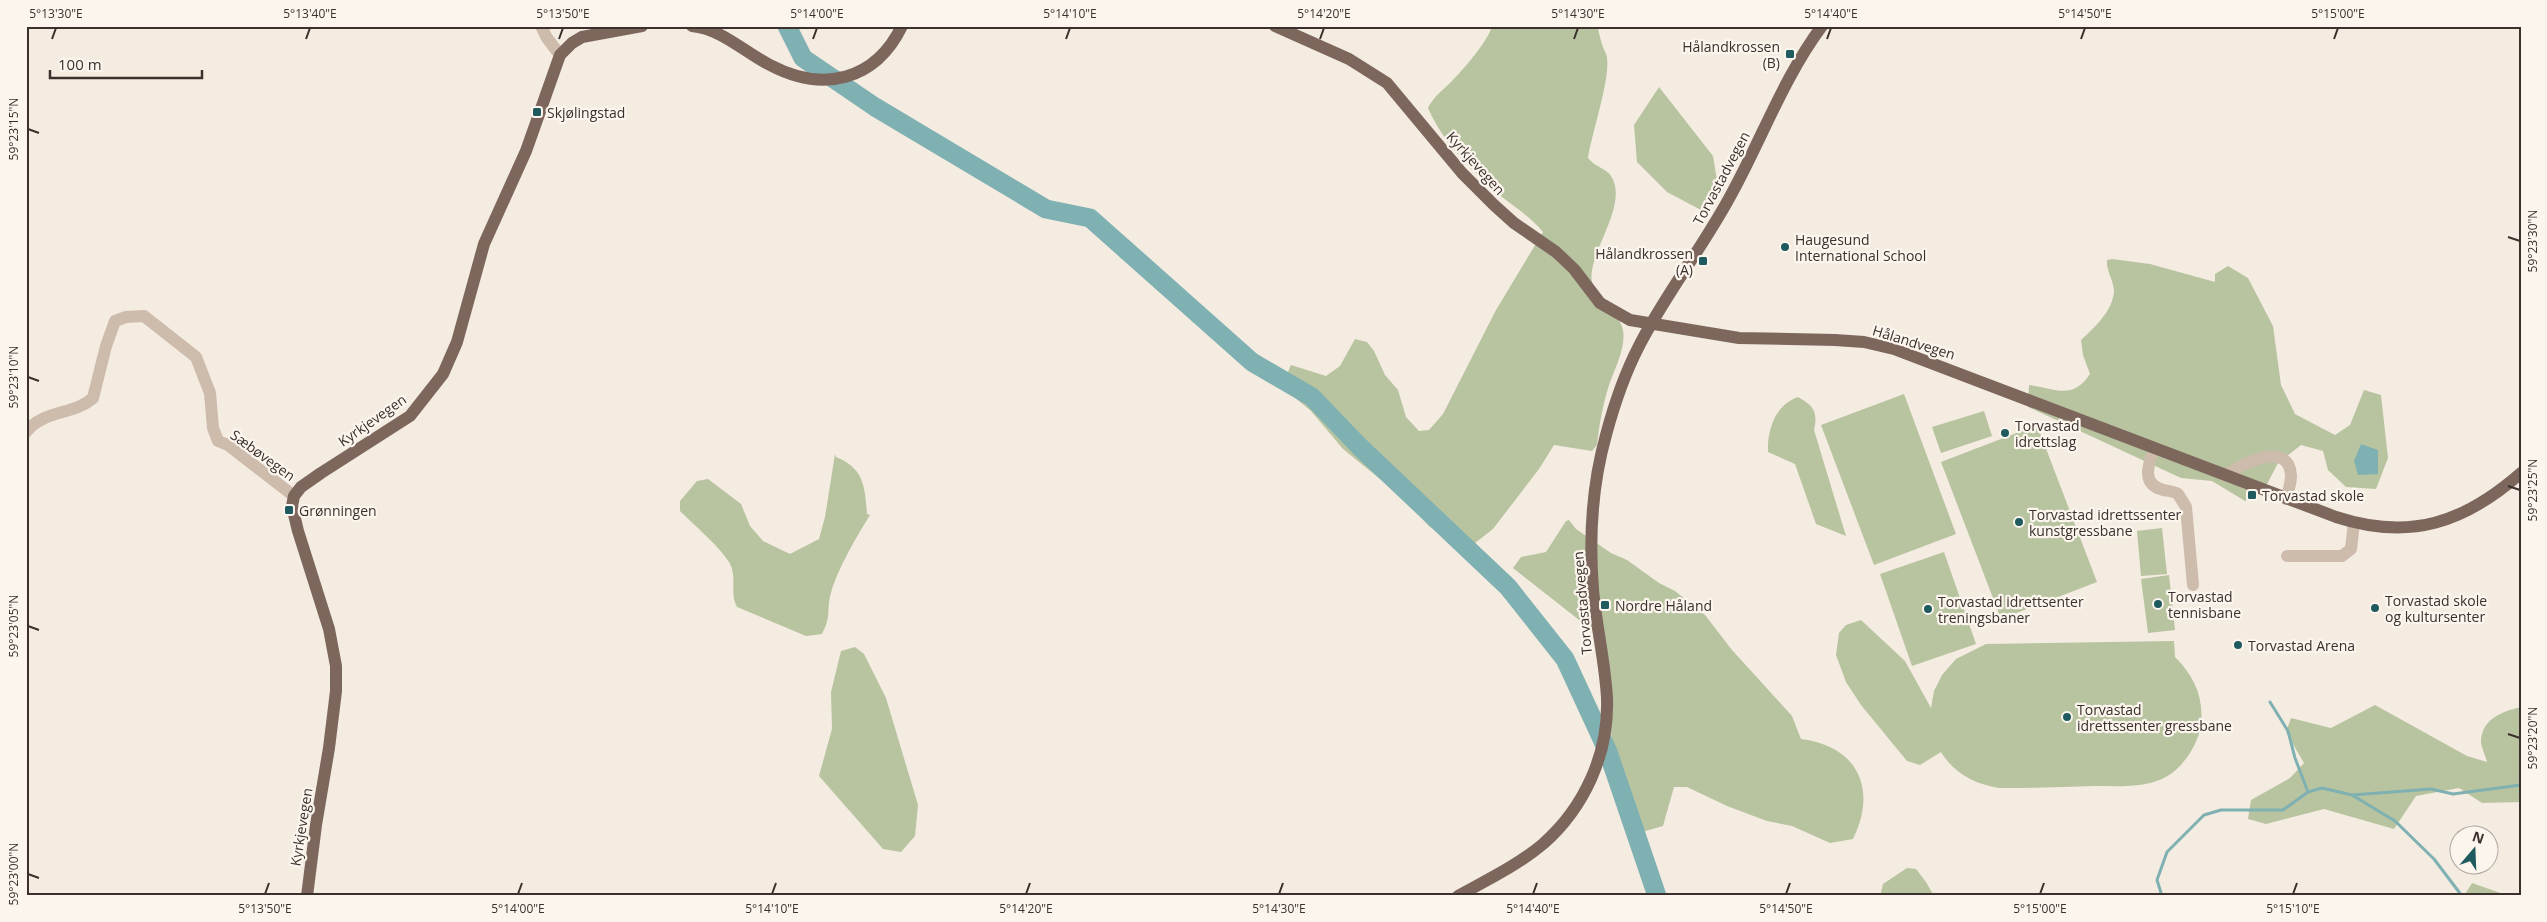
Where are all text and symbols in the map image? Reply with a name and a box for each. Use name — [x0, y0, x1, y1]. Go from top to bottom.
text: 5°13'30"E — [29, 5, 83, 22]
text: 5°13'40"E — [283, 5, 337, 22]
text: 5°13'50"E — [536, 5, 590, 22]
text: 5°14'00"E — [790, 5, 844, 22]
text: 5°14'10"E — [1043, 5, 1097, 22]
text: 5°14'20"E — [1297, 5, 1351, 22]
text: 5°14'30"E — [1551, 5, 1605, 22]
text: 5°14'40"E — [1804, 5, 1858, 22]
text: 5°14'50"E — [2058, 5, 2112, 22]
text: 5°15'00"E — [2311, 5, 2365, 22]
place label: Hålandkrossen (B) — [1682, 37, 1780, 72]
scale bar — [50, 48, 202, 80]
marker: Hålandkrossen (B) — [1784, 48, 1796, 60]
text: 100 m — [58, 54, 102, 74]
text: 59°23'15"N — [5, 98, 22, 160]
place label: Skjølingstad — [547, 103, 625, 122]
marker: Skjølingstad — [531, 106, 543, 118]
street label: Kyrkjevegen — [1443, 127, 1509, 199]
street label: Torvastadvegen — [1688, 128, 1754, 228]
text: 59°23'30"N — [2524, 210, 2541, 272]
place label: Haugesund International School — [1795, 230, 1926, 265]
marker: Haugesund International School — [1779, 241, 1791, 253]
place label: Hålandkrossen (A) — [1595, 244, 1693, 279]
marker: Hålandkrossen (A) — [1697, 255, 1709, 267]
street label: Hålandvegen — [1870, 320, 1958, 364]
text: 59°23'10"N — [5, 346, 22, 408]
street label: Kyrkjevegen — [334, 390, 410, 450]
place label: Torvastad idrettslag — [2015, 416, 2080, 451]
street label: Sæbøvegen — [227, 425, 299, 485]
marker: Torvastad idrettslag — [1999, 427, 2011, 439]
text: 59°23'25"N — [2524, 459, 2541, 521]
place label: Torvastad skole — [2262, 486, 2364, 505]
marker: Torvastad skole — [2246, 489, 2258, 501]
place label: Grønningen — [299, 501, 377, 520]
marker: Grønningen — [283, 504, 295, 516]
place label: Torvastad idrettssenter kunstgressbane — [2029, 505, 2182, 540]
marker: Torvastad idrettssenter kunstgressbane — [2013, 516, 2025, 528]
street label: Torvastadvegen — [1568, 551, 1596, 655]
place label: Torvastad tennisbane — [2168, 587, 2241, 622]
place label: Torvastad skole og kultursenter — [2385, 591, 2487, 626]
place label: Torvastad idrettsenter treningsbaner — [1938, 592, 2084, 627]
text: 59°23'05"N — [5, 595, 22, 657]
place label: Nordre Håland — [1615, 596, 1712, 615]
marker: Torvastad tennisbane — [2152, 598, 2164, 610]
marker: Nordre Håland — [1599, 599, 1611, 611]
marker: Torvastad skole og kultursenter — [2369, 602, 2381, 614]
marker: Torvastad idrettsenter treningsbaner — [1922, 603, 1934, 615]
place label: Torvastad Arena — [2248, 636, 2355, 655]
marker: Torvastad Arena — [2232, 639, 2244, 651]
place label: Torvastad idrettssenter gressbane — [2077, 700, 2232, 735]
text: 59°23'20"N — [2524, 707, 2541, 769]
marker: Torvastad idrettssenter gressbane — [2061, 711, 2073, 723]
street label: Kyrkjevegen — [285, 787, 317, 867]
north arrow — [2450, 824, 2500, 874]
text: N — [2470, 826, 2487, 848]
text: 59°23'00"N — [5, 843, 22, 905]
text: 5°13'50"E — [238, 900, 292, 917]
text: 5°14'00"E — [491, 900, 545, 917]
text: 5°14'10"E — [745, 900, 799, 917]
text: 5°14'20"E — [999, 900, 1053, 917]
text: 5°14'30"E — [1252, 900, 1306, 917]
text: 5°14'40"E — [1506, 900, 1560, 917]
text: 5°14'50"E — [1759, 900, 1813, 917]
text: 5°15'00"E — [2013, 900, 2067, 917]
text: 5°15'10"E — [2266, 900, 2320, 917]

